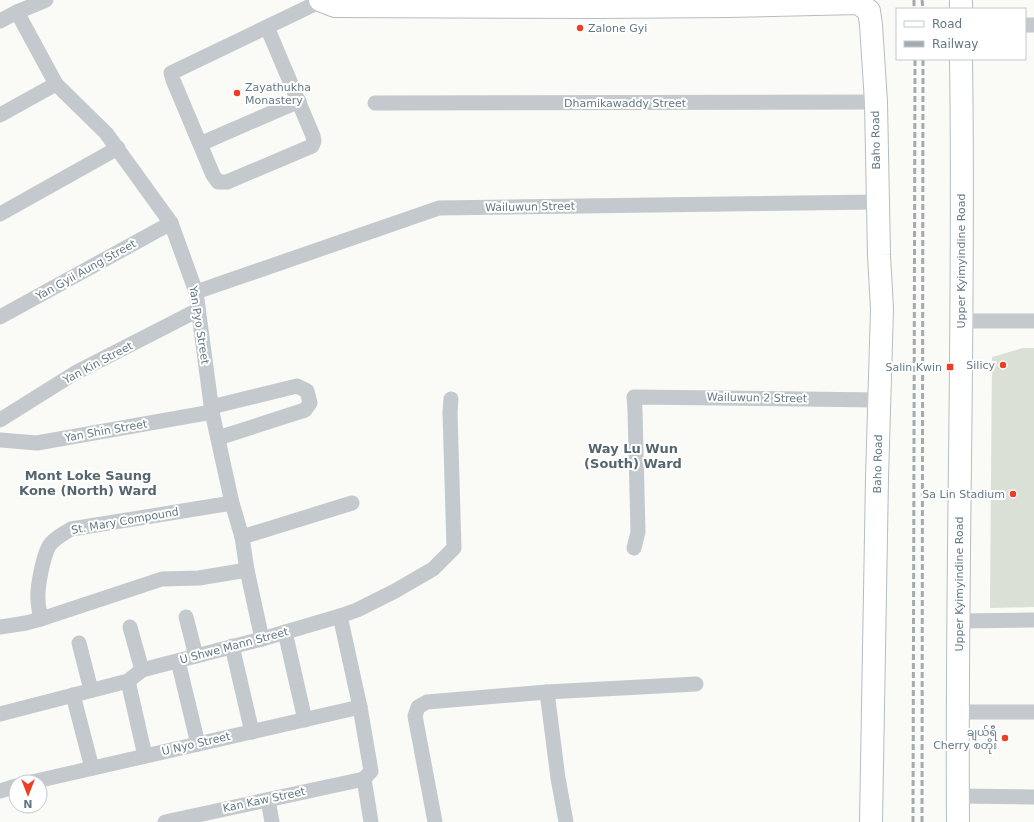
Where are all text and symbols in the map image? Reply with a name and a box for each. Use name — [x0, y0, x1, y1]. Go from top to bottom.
legend — [896, 8, 1026, 60]
text: Road — [932, 17, 962, 31]
place label: Zalone Gyi — [588, 22, 647, 35]
marker: Zalone Gyi — [575, 23, 585, 33]
text: Railway — [932, 37, 978, 51]
place label: Zayathukha Monastery — [245, 81, 311, 107]
marker: Zayathukha Monastery — [232, 88, 242, 98]
street label: Dhamikawaddy Street — [564, 97, 687, 110]
street label: Baho Road — [869, 110, 883, 170]
street label: Upper Kyimyindine Road — [955, 194, 968, 328]
street label: Wailuwun Street — [485, 200, 576, 214]
street label: Yan Gyii Aung Street — [33, 237, 139, 303]
street label: Yan Pyo Street — [186, 284, 212, 366]
street label: Yan Kin Street — [60, 339, 135, 387]
place label: Silicy — [966, 359, 995, 372]
marker: Silicy — [998, 360, 1008, 370]
place label: Salin Kwin — [885, 361, 942, 374]
marker: Salin Kwin — [945, 362, 955, 372]
street label: Wailuwun 2 Street — [707, 391, 808, 405]
street label: Yan Shin Street — [63, 417, 149, 445]
street label: Baho Road — [871, 434, 885, 494]
district label: Way Lu Wun (South) Ward — [584, 441, 682, 471]
district label: Mont Loke Saung Kone (North) Ward — [19, 468, 157, 498]
place label: Sa Lin Stadium — [922, 488, 1005, 501]
marker: Sa Lin Stadium — [1008, 489, 1018, 499]
street label: St. Mary Compound — [70, 505, 180, 537]
street label: Upper Kyimyindine Road — [953, 517, 966, 651]
street label: U Shwe Mann Street — [178, 625, 290, 667]
place label: ချယ်ရီ Cherry စတိုး — [933, 725, 997, 754]
street label: U Nyo Street — [160, 730, 232, 758]
marker: ချယ်ရီ Cherry စတိုး — [1000, 733, 1010, 743]
north arrow — [8, 774, 48, 814]
street label: Kan Kaw Street — [222, 785, 307, 815]
text: N — [23, 797, 33, 810]

